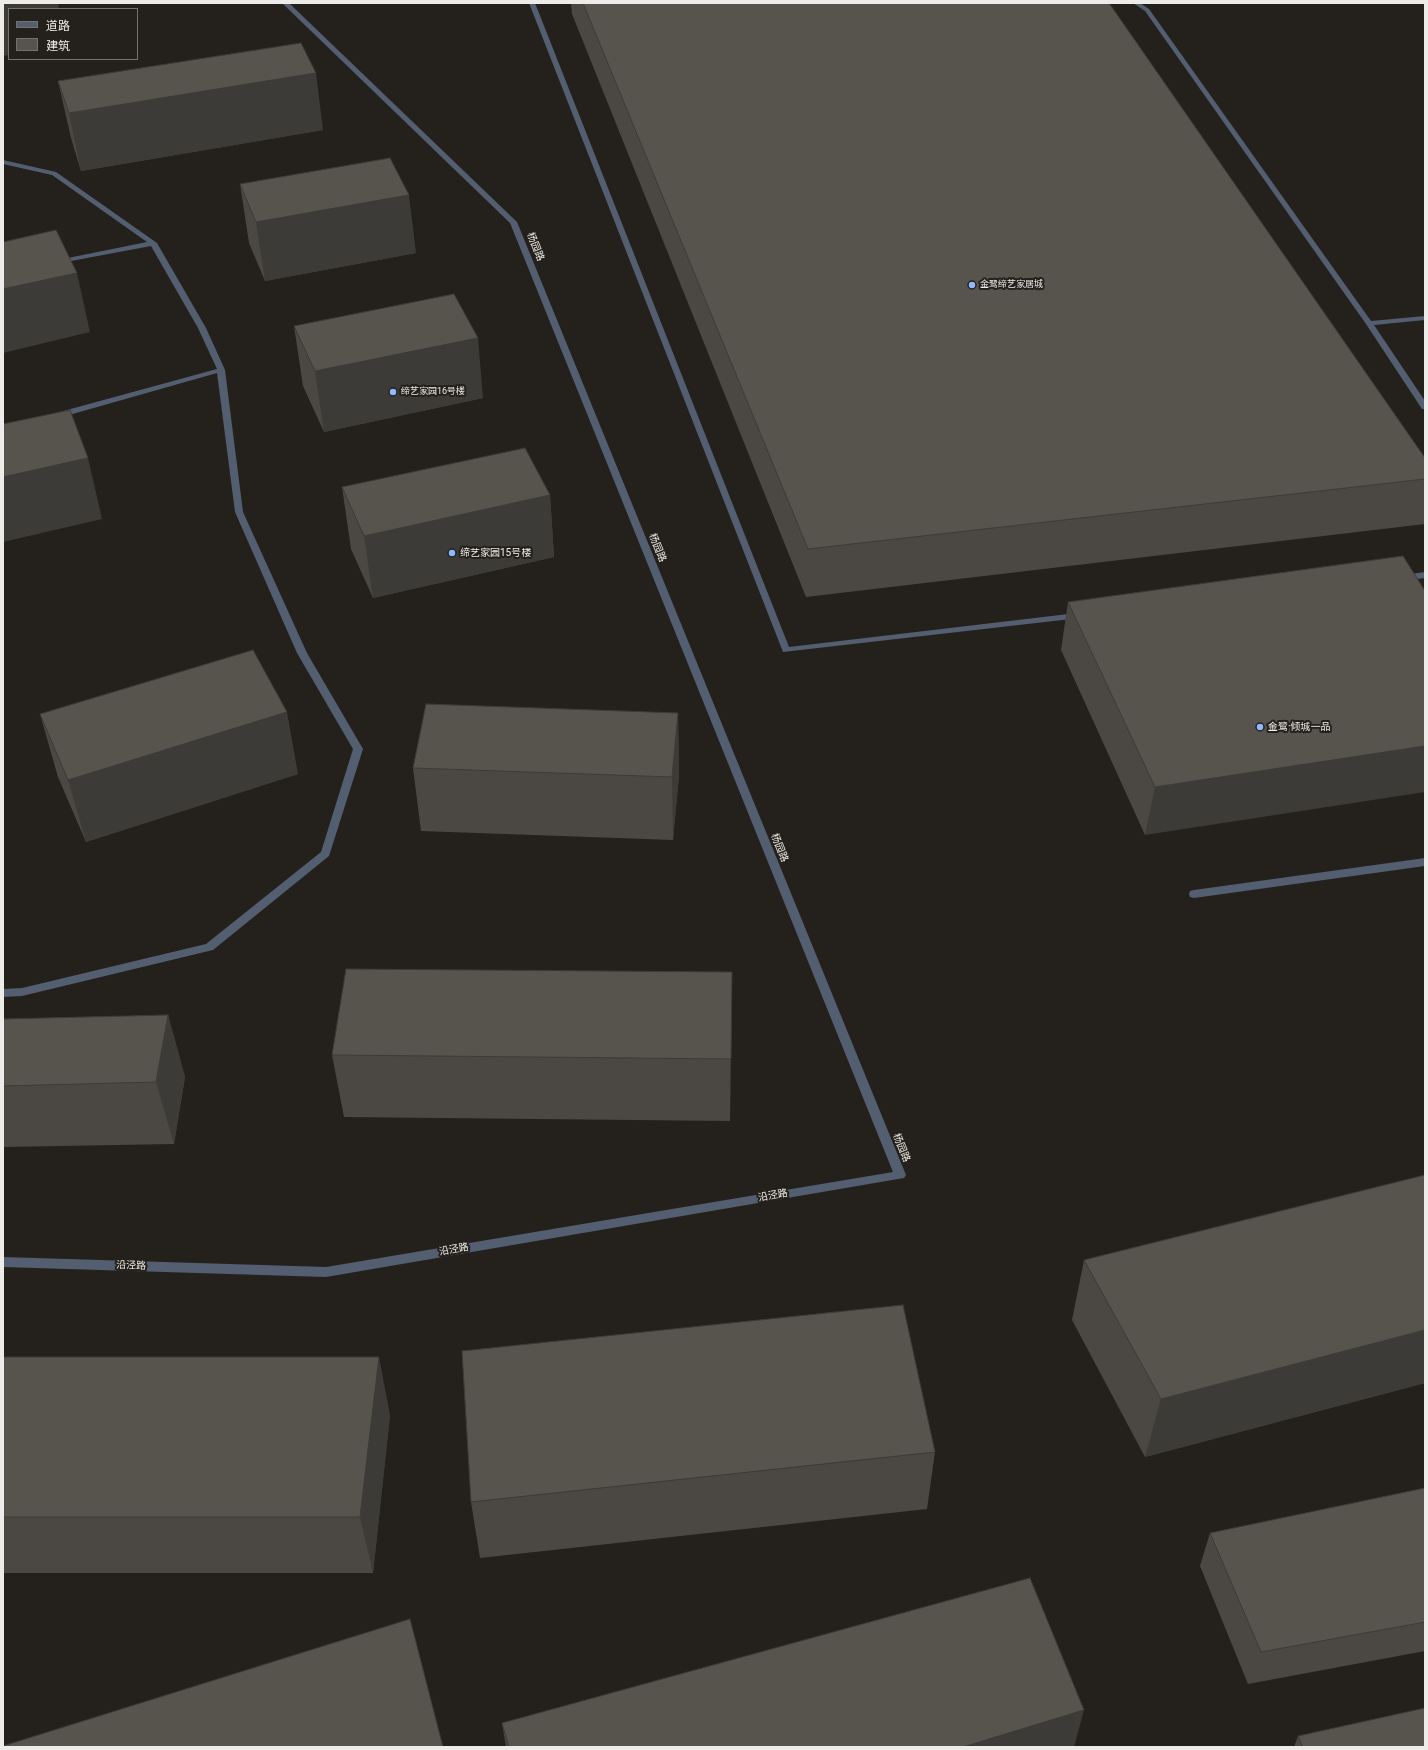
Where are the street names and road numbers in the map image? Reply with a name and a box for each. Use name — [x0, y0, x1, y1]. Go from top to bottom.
street label: 杨园路 — [524, 231, 546, 263]
street label: 杨园路 — [646, 532, 668, 564]
street label: 杨园路 — [768, 832, 790, 864]
street label: 杨园路 — [890, 1132, 912, 1164]
street label: 沿泾路 — [757, 1187, 789, 1205]
street label: 沿泾路 — [438, 1241, 470, 1259]
street label: 沿泾路 — [116, 1259, 146, 1273]

